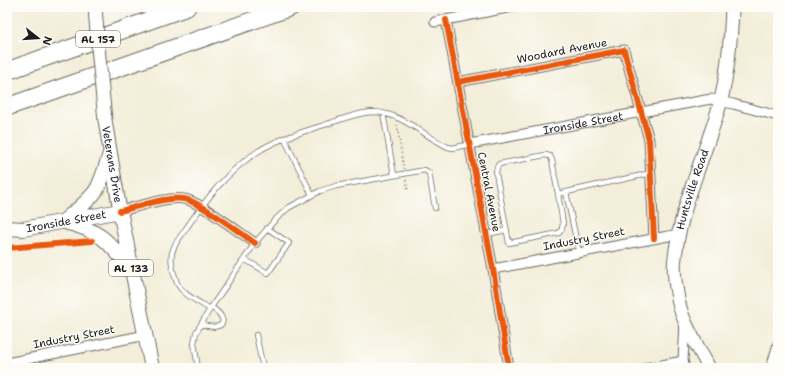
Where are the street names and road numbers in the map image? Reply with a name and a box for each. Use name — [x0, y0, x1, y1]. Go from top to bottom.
road number: AL 157 — [76, 31, 120, 47]
street label: Woodard Avenue — [516, 35, 608, 67]
street label: Ironside Street — [542, 108, 624, 138]
street label: Veterans Drive — [99, 125, 126, 204]
street label: Huntsville Road — [672, 147, 712, 231]
street label: Central Avenue — [474, 151, 504, 233]
street label: Ironside Street — [25, 206, 108, 236]
street label: Industry Street — [542, 224, 626, 254]
road number: AL 133 — [109, 260, 153, 276]
street label: Industry Street — [32, 322, 116, 352]

